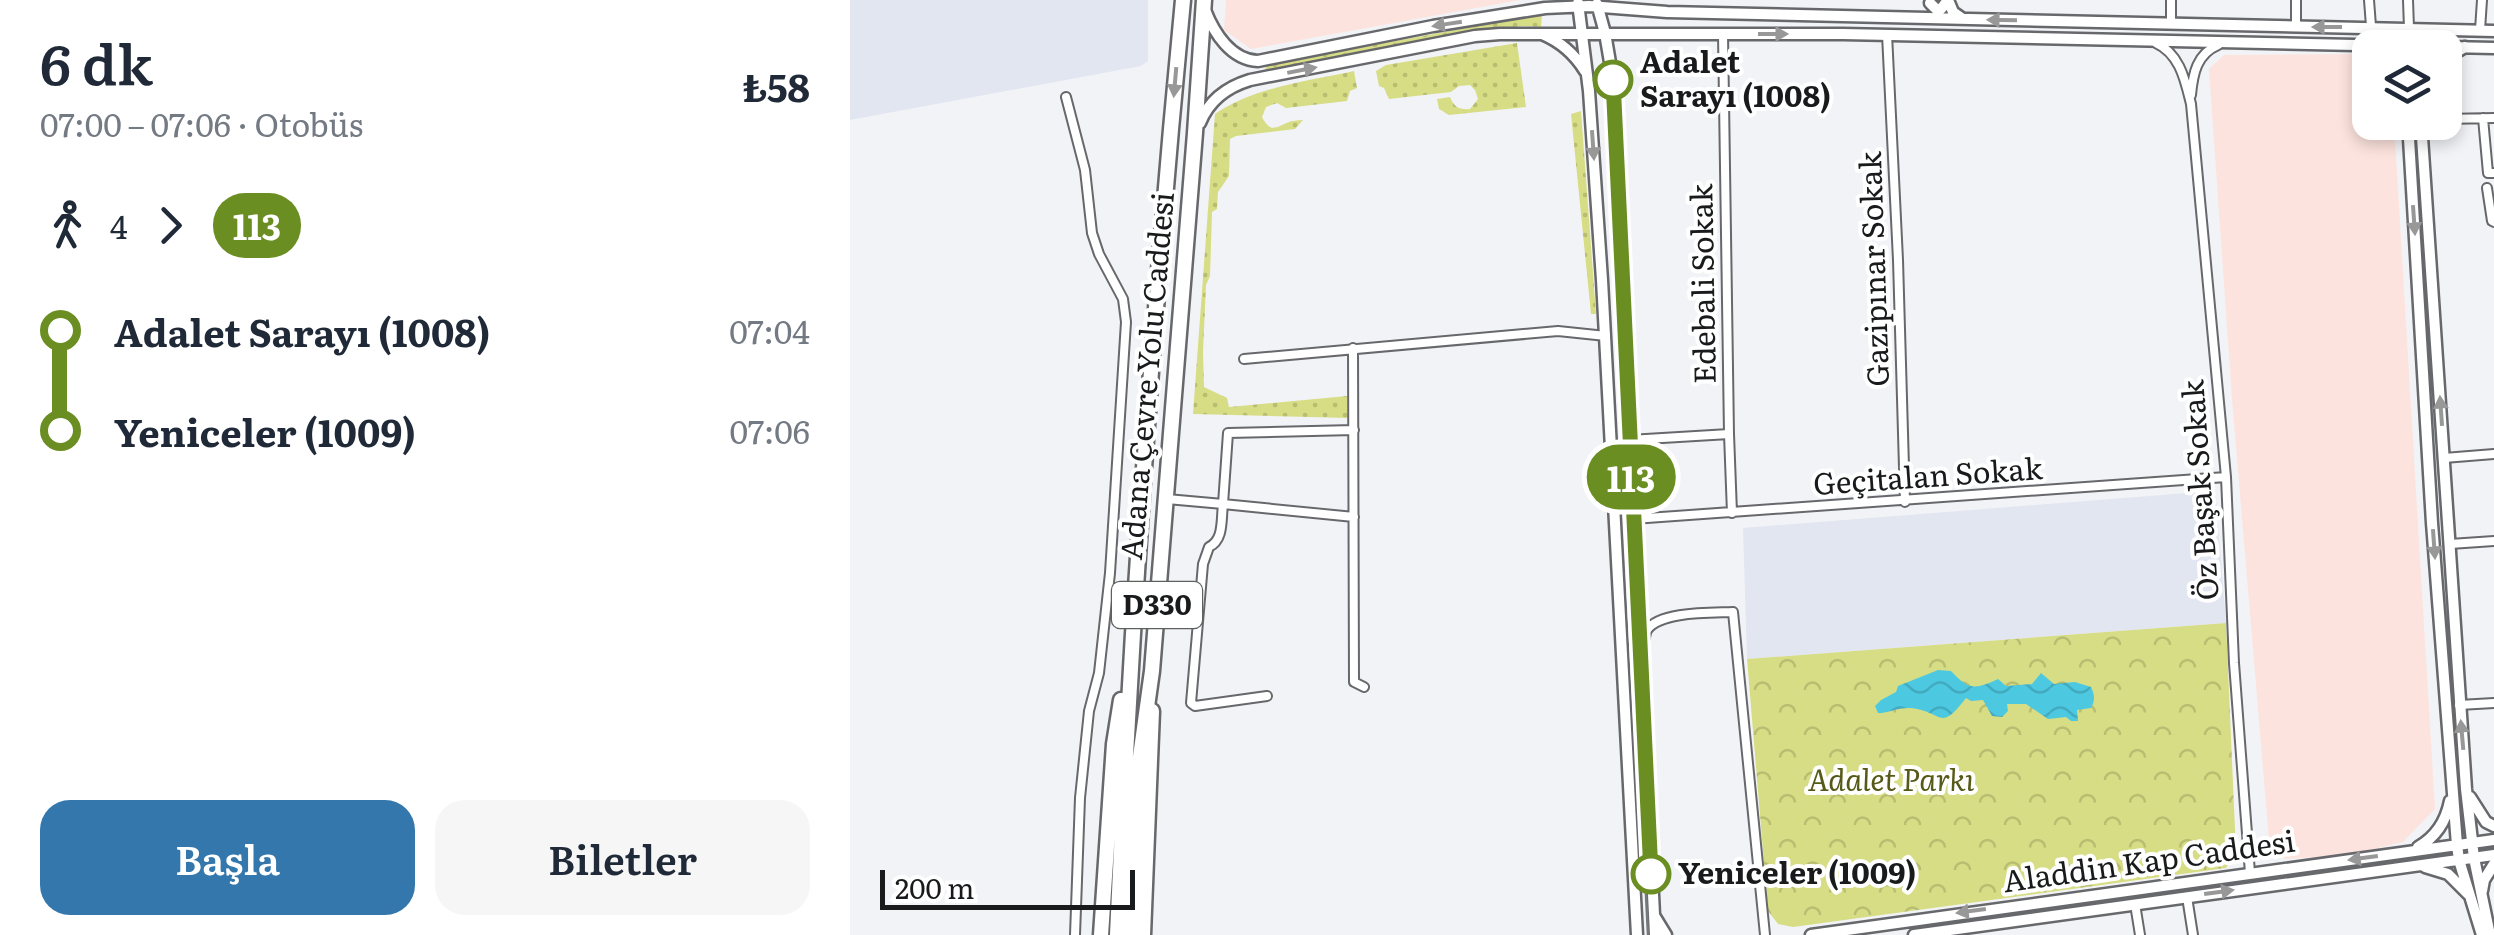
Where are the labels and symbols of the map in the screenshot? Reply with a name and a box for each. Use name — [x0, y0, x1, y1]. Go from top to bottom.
one-way arrow — [1985, 12, 2017, 28]
one-way arrow — [1431, 16, 1462, 32]
one-way arrow — [2310, 19, 2342, 35]
one-way arrow — [1757, 26, 1789, 42]
place label: Adalet Sarayı (1008) — [1640, 38, 1831, 116]
one-way arrow — [1287, 61, 1318, 77]
marker: Adalet Sarayı (1008) — [1594, 61, 1632, 99]
one-way arrow — [1167, 67, 1183, 99]
one-way arrow — [1585, 130, 1601, 161]
street label: Gazipınar Sokak — [1846, 150, 1898, 387]
street label: Edebali Sokak — [1677, 183, 1725, 384]
street label: Adana Çevre Yolu Caddesi — [1107, 190, 1183, 562]
one-way arrow — [2406, 204, 2422, 236]
street label: Öz Başak Sokak — [2168, 378, 2228, 602]
one-way arrow — [2432, 394, 2448, 426]
line badge: 113 — [1574, 444, 1688, 510]
street label: Geçitalan Sokak — [1812, 444, 2045, 504]
one-way arrow — [2426, 529, 2442, 561]
road number: D330 — [1112, 582, 1202, 628]
one-way arrow — [2453, 718, 2469, 750]
park label: Adalet Parkı — [1808, 756, 1974, 800]
street label: Aladdin Kap Caddesi — [2000, 817, 2297, 901]
place label: Yeniceler (1009) — [1678, 849, 1916, 893]
one-way arrow — [2346, 850, 2378, 866]
marker: Yeniceler (1009) — [1632, 855, 1670, 893]
scale bar — [880, 865, 1135, 910]
one-way arrow — [2204, 884, 2235, 900]
one-way arrow — [1955, 904, 1987, 920]

